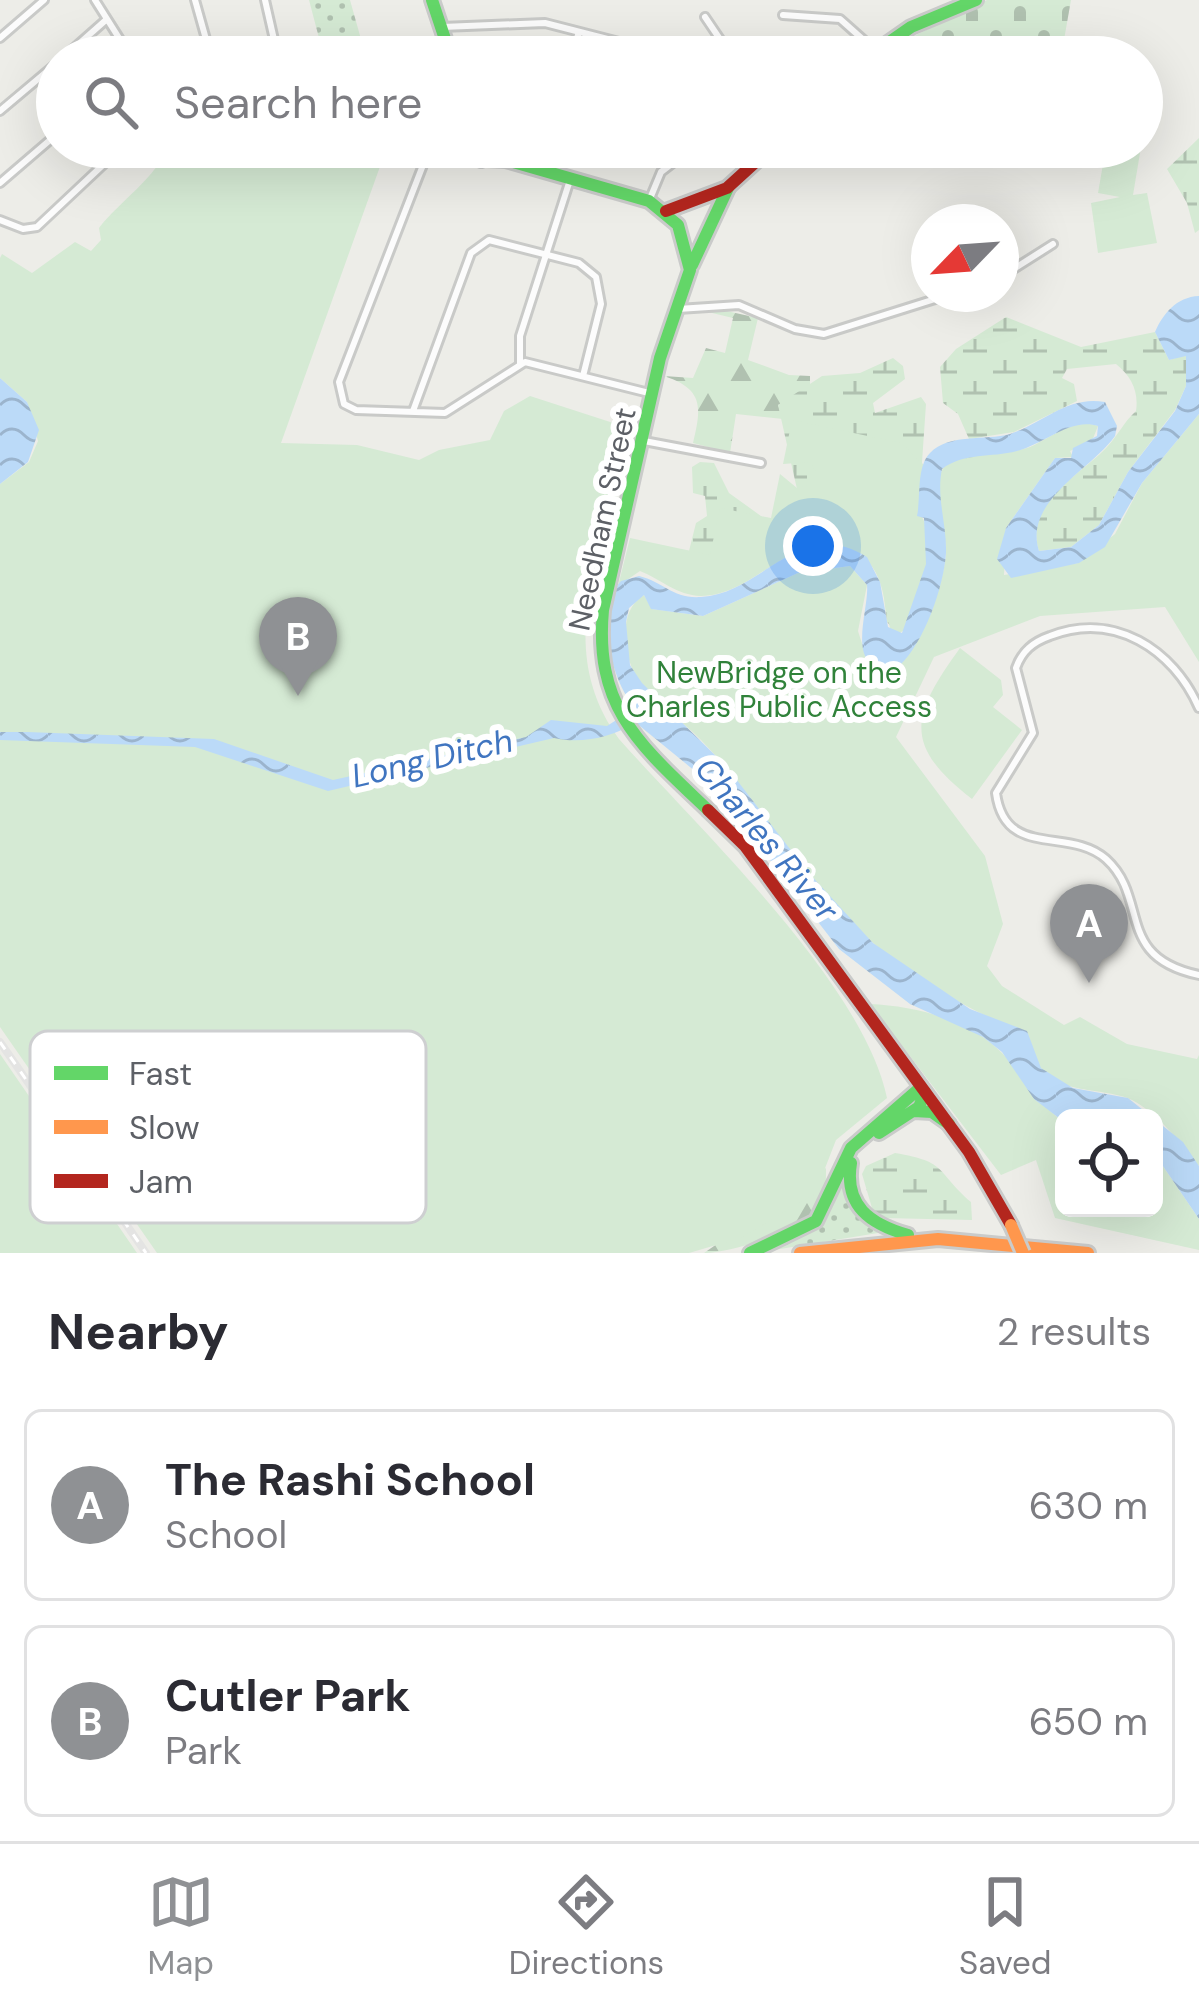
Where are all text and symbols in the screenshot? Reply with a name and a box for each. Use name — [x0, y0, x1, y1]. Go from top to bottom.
search box — [36, 36, 1163, 168]
icon: search — [78, 69, 144, 135]
text: Search here — [174, 73, 422, 132]
north arrow — [911, 204, 1019, 312]
street label: Needham Street — [559, 404, 645, 634]
your location — [783, 516, 843, 576]
pin: B — [259, 597, 337, 696]
park label: NewBridge on the Charles Public Access — [626, 653, 932, 726]
water label: Long Ditch — [347, 719, 517, 797]
water label: Charles River — [686, 748, 849, 930]
pin: A — [1050, 884, 1128, 983]
legend — [30, 1031, 426, 1223]
text: Fast — [129, 1052, 192, 1095]
text: Slow — [129, 1106, 200, 1149]
map controls — [1055, 1109, 1163, 1217]
button: locate — [1055, 1109, 1163, 1217]
text: Jam — [129, 1160, 193, 1203]
text: Nearby — [48, 1298, 229, 1365]
text: 2 results — [997, 1306, 1151, 1357]
text: The Rashi School — [165, 1450, 535, 1509]
text: A — [76, 1480, 104, 1531]
text: 630 m — [1029, 1480, 1148, 1531]
text: School — [165, 1509, 287, 1560]
text: Cutler Park — [165, 1666, 410, 1725]
text: B — [78, 1696, 102, 1747]
text: 650 m — [1029, 1696, 1148, 1747]
text: Park — [165, 1725, 242, 1776]
tab: Map — [147, 1869, 214, 1984]
tab: Directions — [509, 1869, 664, 1984]
tab: Saved — [959, 1869, 1052, 1984]

